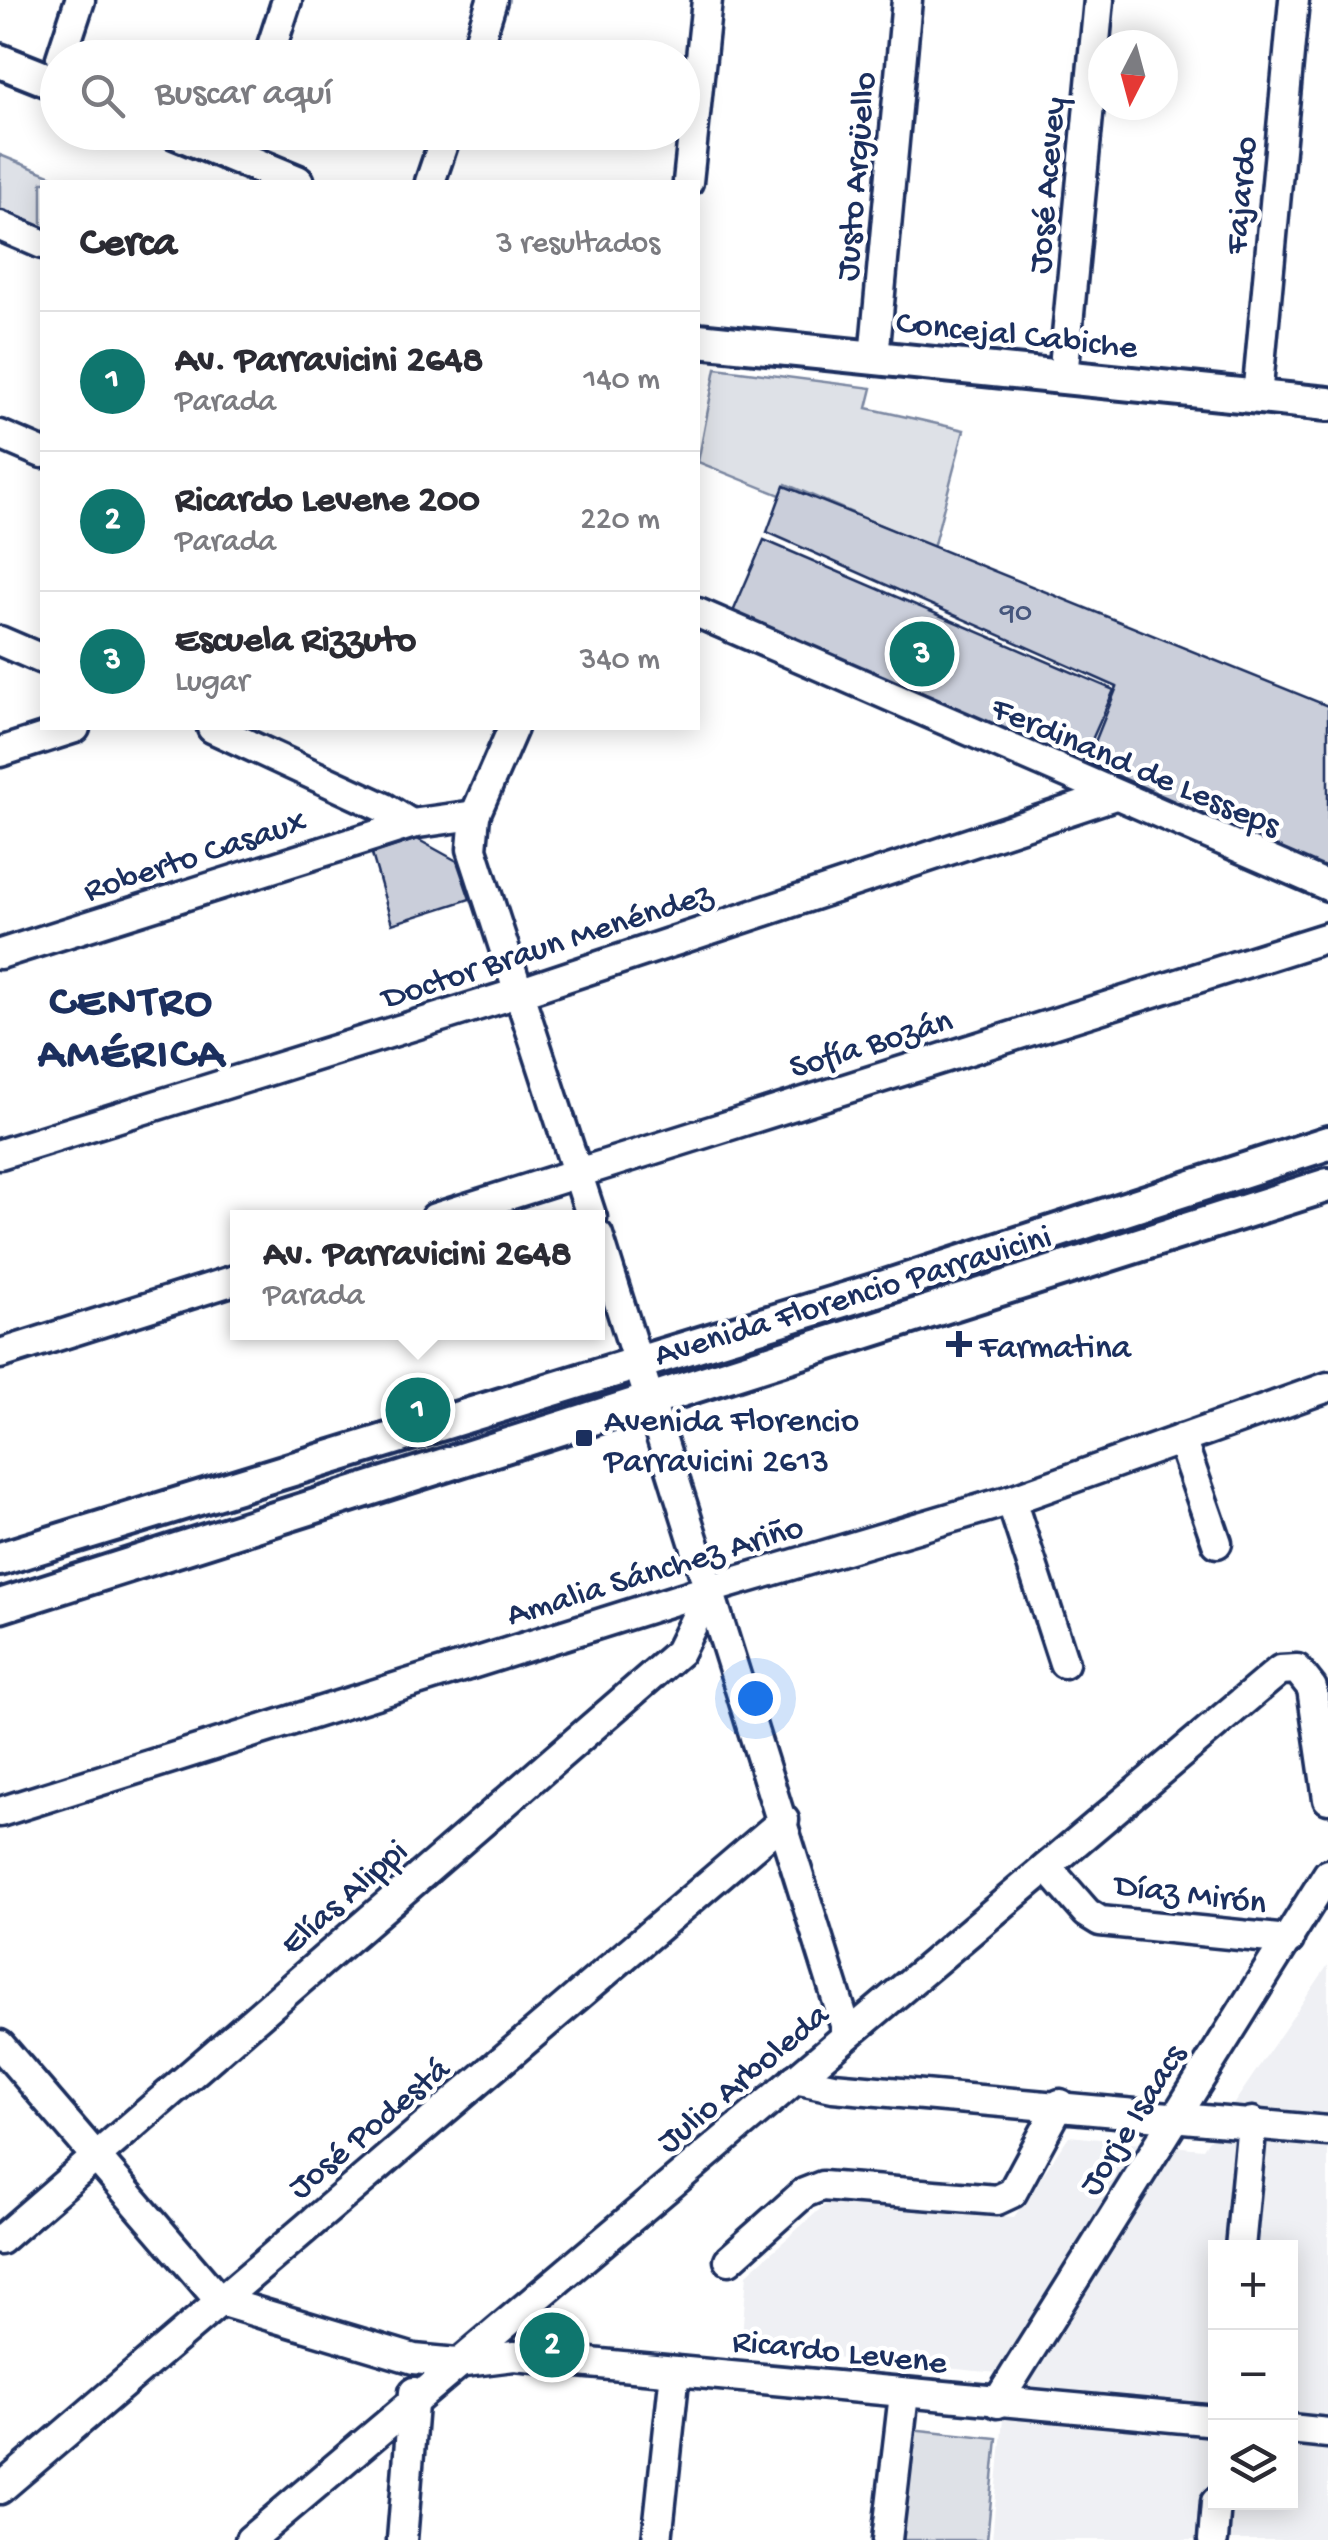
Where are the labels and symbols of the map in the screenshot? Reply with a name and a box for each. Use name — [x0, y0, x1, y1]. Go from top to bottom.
north arrow — [1088, 30, 1178, 120]
street label: Justo Argüello — [829, 70, 888, 283]
street label: José Acevey — [1021, 95, 1078, 276]
street label: Fajardo — [1218, 135, 1269, 257]
street label: Concejal Cabiche — [894, 304, 1140, 371]
house number: 90 — [999, 597, 1032, 632]
pin: 3 — [890, 616, 954, 692]
street label: Ferdinand de Lesseps — [983, 689, 1286, 849]
street label: Roberto Casaux — [79, 803, 312, 914]
street label: Doctor Braun Menéndez — [376, 875, 719, 1022]
district label: CENTRO AMÉRICA — [37, 978, 227, 1083]
street label: Sofía Bozán — [785, 1002, 958, 1090]
street label: Avenida Florencio Parravicini — [650, 1218, 1057, 1378]
place label: Farmatina — [978, 1329, 1133, 1370]
marker: Farmatina — [948, 1333, 970, 1355]
pin: 1 — [386, 1372, 450, 1448]
place label: Avenida Florencio Parravicini 2613 — [603, 1403, 859, 1484]
marker: Avenida Florencio Parravicini 2613 — [573, 1427, 595, 1449]
street label: Amalia Sánchez Ariño — [502, 1509, 809, 1638]
your location — [730, 1673, 781, 1724]
street label: Elías Alippi — [273, 1833, 418, 1966]
street label: Díaz Mirón — [1110, 1867, 1269, 1926]
street label: Julio Arboleda — [650, 1995, 840, 2164]
street label: Jorje Isaacs — [1072, 2037, 1198, 2204]
street label: José Podestá — [281, 2050, 461, 2210]
pin: 2 — [520, 2308, 584, 2382]
street label: Ricardo Levene — [730, 2323, 950, 2386]

